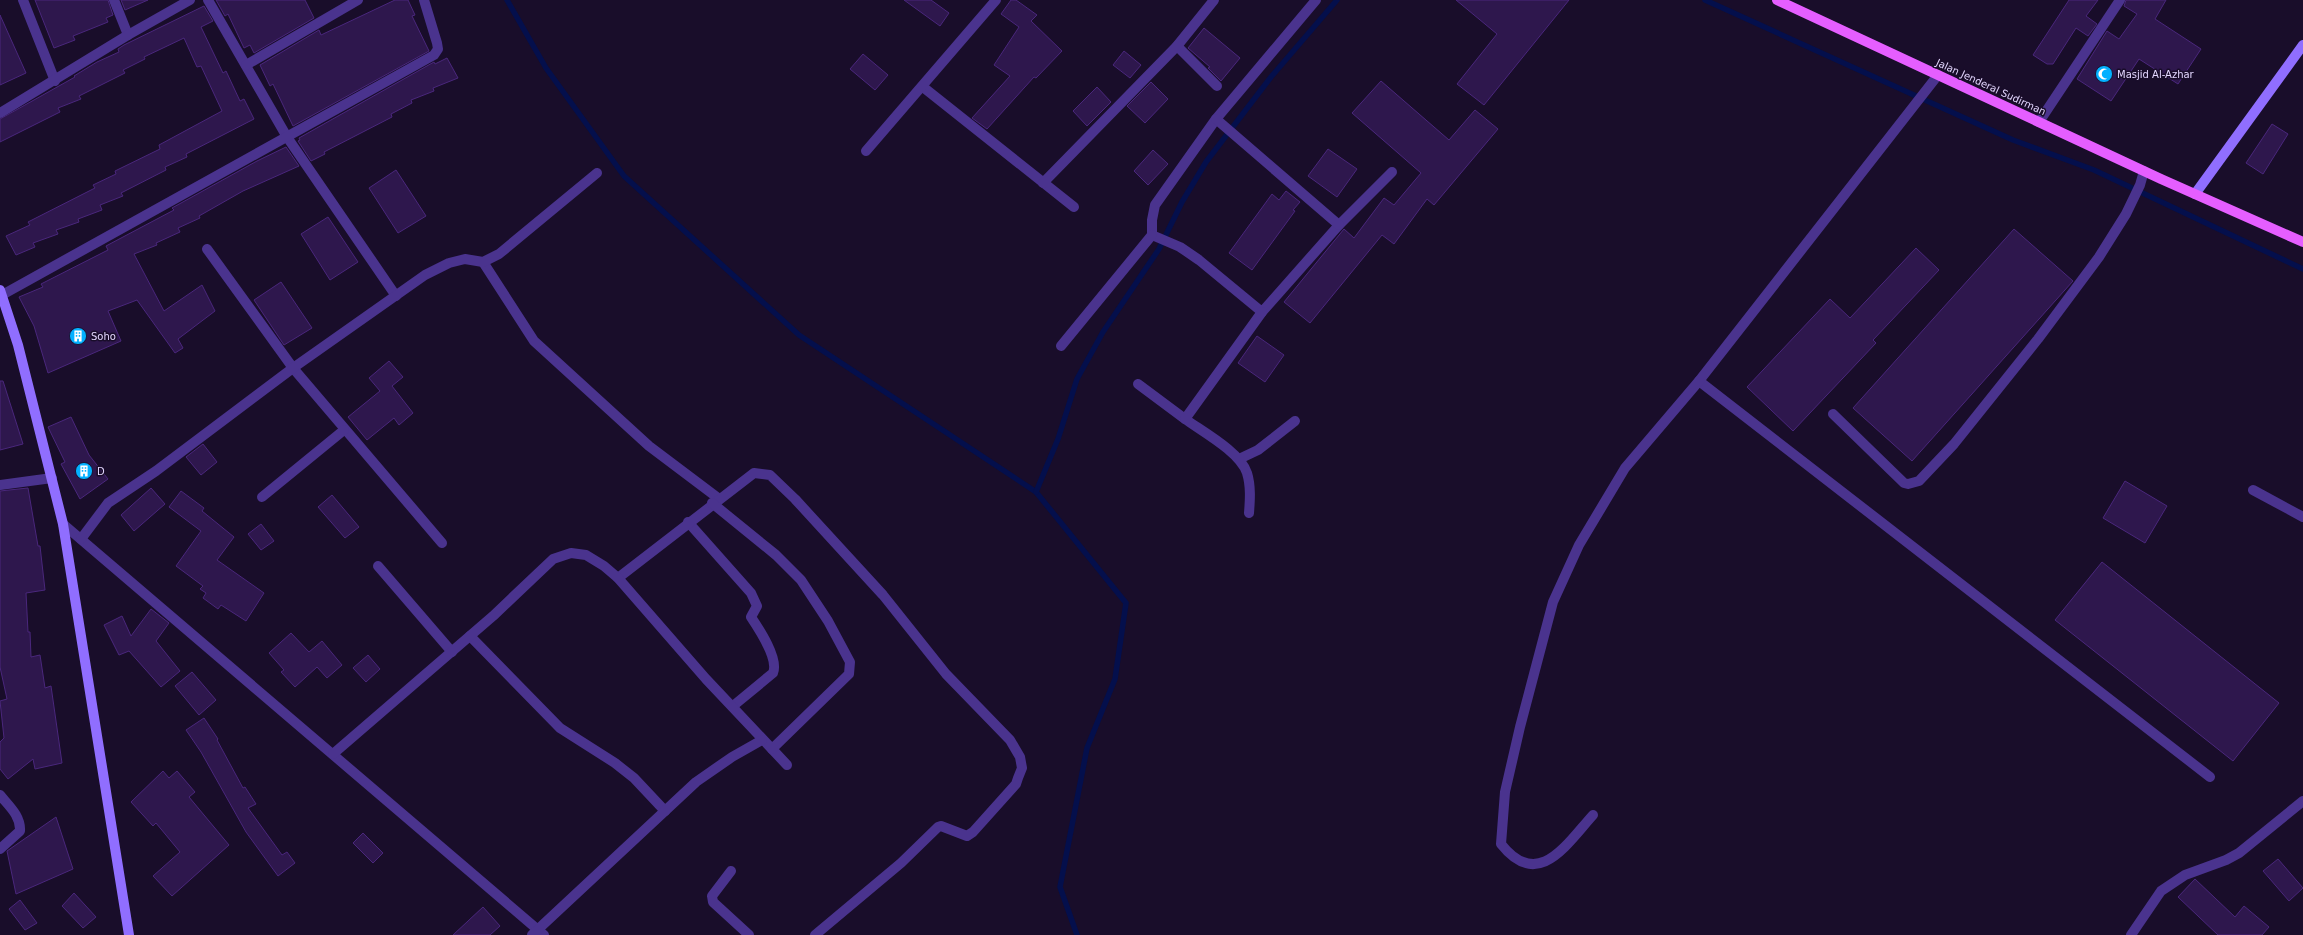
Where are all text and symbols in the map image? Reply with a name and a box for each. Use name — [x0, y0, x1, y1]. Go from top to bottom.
street label: Jalan Jenderal Sudirman — [1934, 56, 2048, 117]
mosque icon: Masjid Al-Azhar — [2094, 64, 2114, 84]
place label: Masjid Al-Azhar — [2117, 69, 2195, 80]
building icon: Soho — [68, 326, 88, 346]
place label: Soho — [91, 331, 116, 342]
building icon: D — [74, 461, 94, 481]
place label: D — [97, 466, 105, 477]

